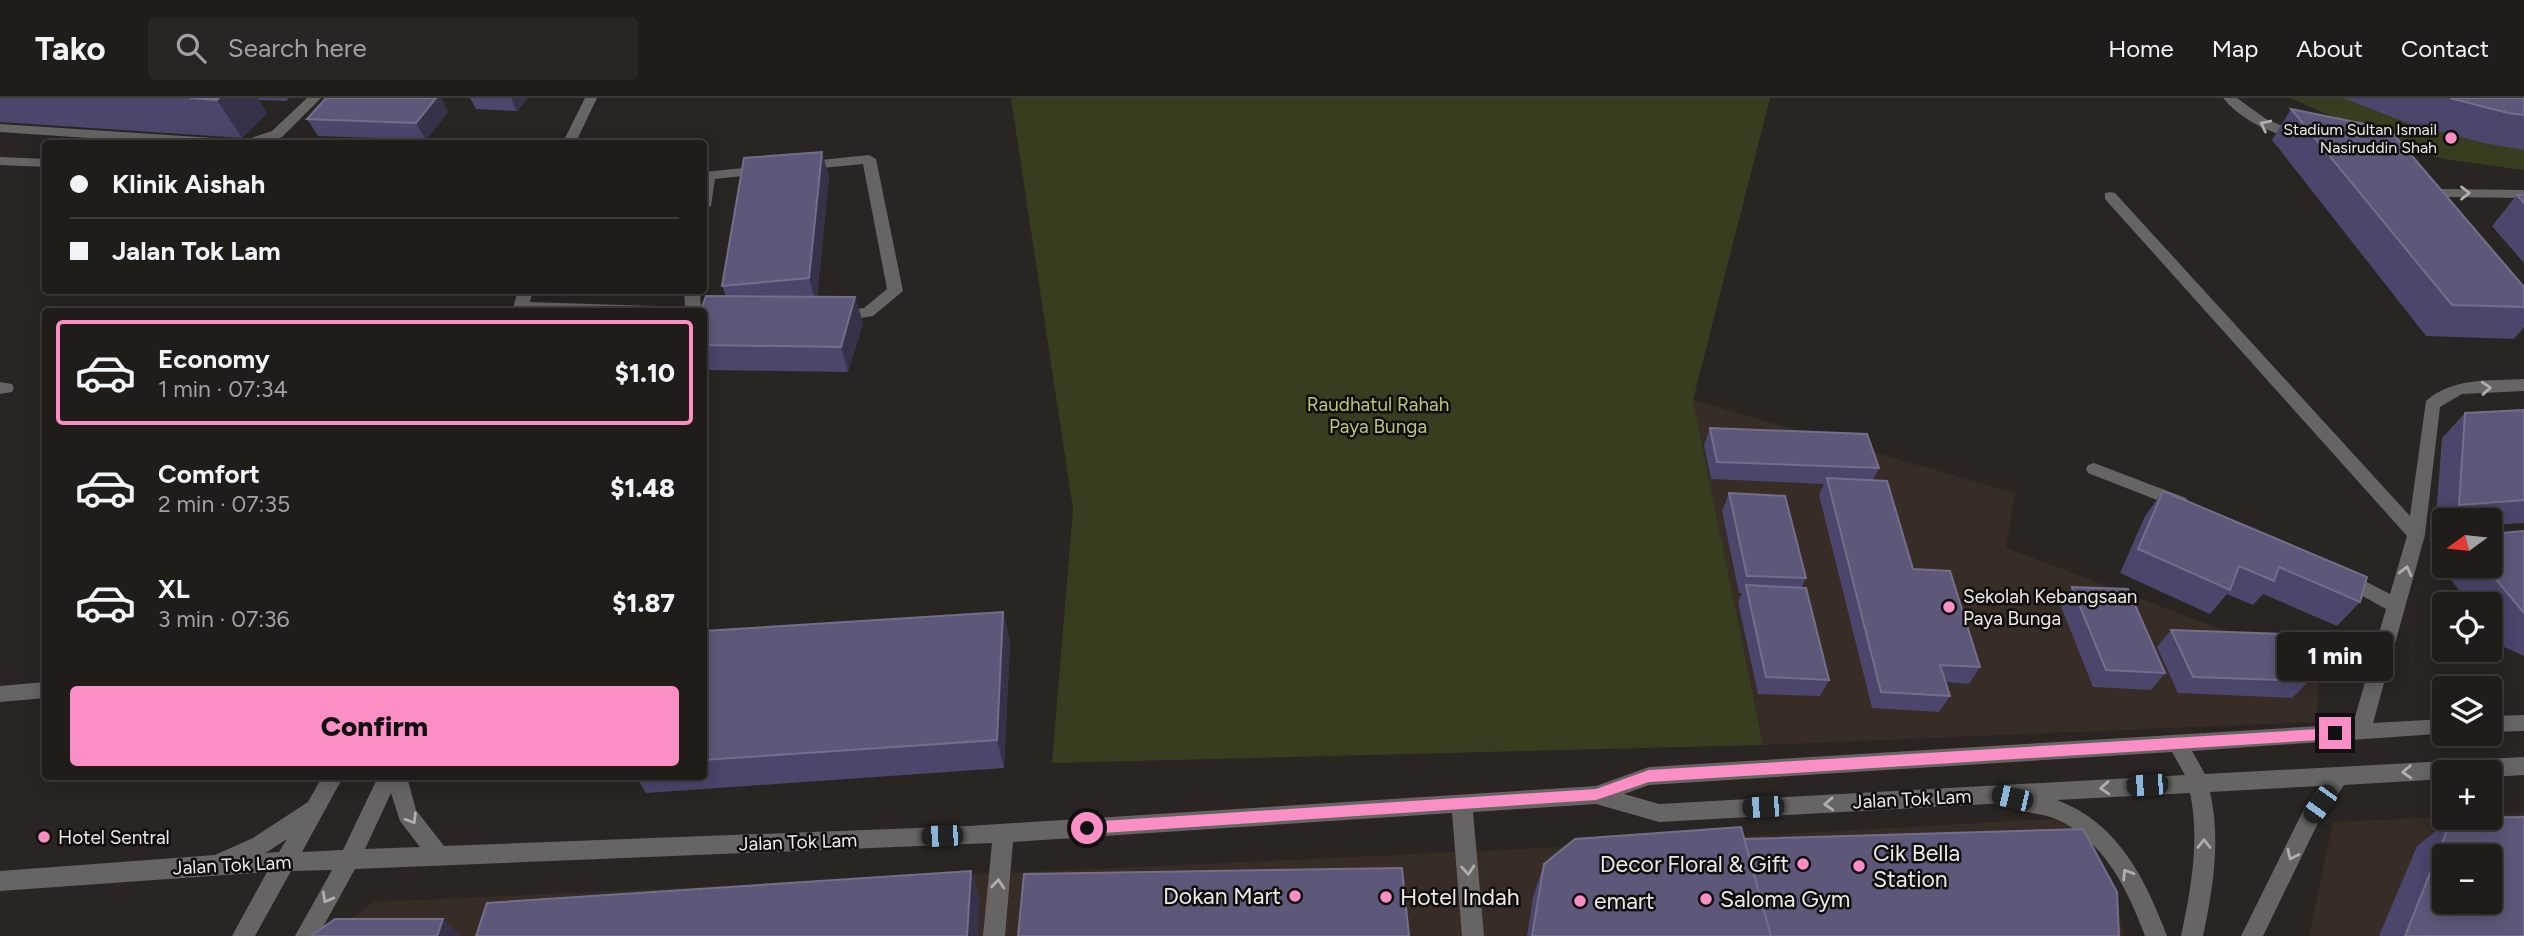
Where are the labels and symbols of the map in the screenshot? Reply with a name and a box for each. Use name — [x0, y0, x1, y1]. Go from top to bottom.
one-way arrow — [2260, 119, 2272, 133]
place label: Stadium Sultan Ismail Nasiruddin Shah — [2283, 120, 2437, 157]
marker: Stadium Sultan Ismail Nasiruddin Shah — [2443, 130, 2459, 146]
one-way arrow — [2460, 186, 2471, 201]
one-way arrow — [2481, 381, 2492, 396]
park label: Raudhatul Rahah Paya Bunga — [1307, 393, 1449, 438]
north arrow — [2432, 508, 2502, 578]
one-way arrow — [2398, 565, 2412, 577]
place label: Sekolah Kebangsaan Paya Bunga — [1963, 585, 2137, 630]
marker: Sekolah Kebangsaan Paya Bunga — [1941, 599, 1957, 615]
callout: 1 min — [2277, 632, 2393, 680]
route end — [2319, 717, 2351, 749]
one-way arrow — [2401, 764, 2412, 779]
car — [2126, 773, 2169, 797]
one-way arrow — [2100, 780, 2111, 795]
car — [2300, 781, 2341, 827]
car — [1990, 783, 2035, 813]
street label: Jalan Tok Lam — [1852, 784, 1972, 814]
car — [1742, 795, 1785, 819]
one-way arrow — [1824, 796, 1835, 811]
one-way arrow — [404, 811, 417, 824]
route start — [1071, 812, 1103, 844]
car — [921, 825, 964, 847]
place label: Hotel Sentral — [58, 826, 170, 849]
street label: Jalan Tok Lam — [738, 828, 858, 856]
marker: Hotel Sentral — [36, 829, 52, 845]
place label: Cik Bella Station — [1873, 839, 1960, 893]
one-way arrow — [2196, 839, 2212, 849]
one-way arrow — [2286, 848, 2300, 860]
street label: Jalan Tok Lam — [172, 850, 292, 880]
place label: Decor Floral & Gift — [1600, 850, 1789, 878]
marker: Decor Floral & Gift — [1795, 856, 1811, 872]
marker: Cik Bella Station — [1851, 858, 1867, 874]
one-way arrow — [1460, 864, 1475, 875]
one-way arrow — [2123, 869, 2136, 882]
one-way arrow — [990, 879, 1005, 890]
place label: Dokan Mart — [1163, 882, 1281, 910]
place label: Hotel Indah — [1400, 883, 1520, 911]
place label: Saloma Gym — [1720, 885, 1850, 913]
place label: emart — [1594, 887, 1654, 915]
marker: Dokan Mart — [1287, 888, 1303, 904]
marker: Hotel Indah — [1378, 889, 1394, 905]
one-way arrow — [322, 891, 336, 903]
marker: Saloma Gym — [1698, 891, 1714, 907]
marker: emart — [1572, 893, 1588, 909]

